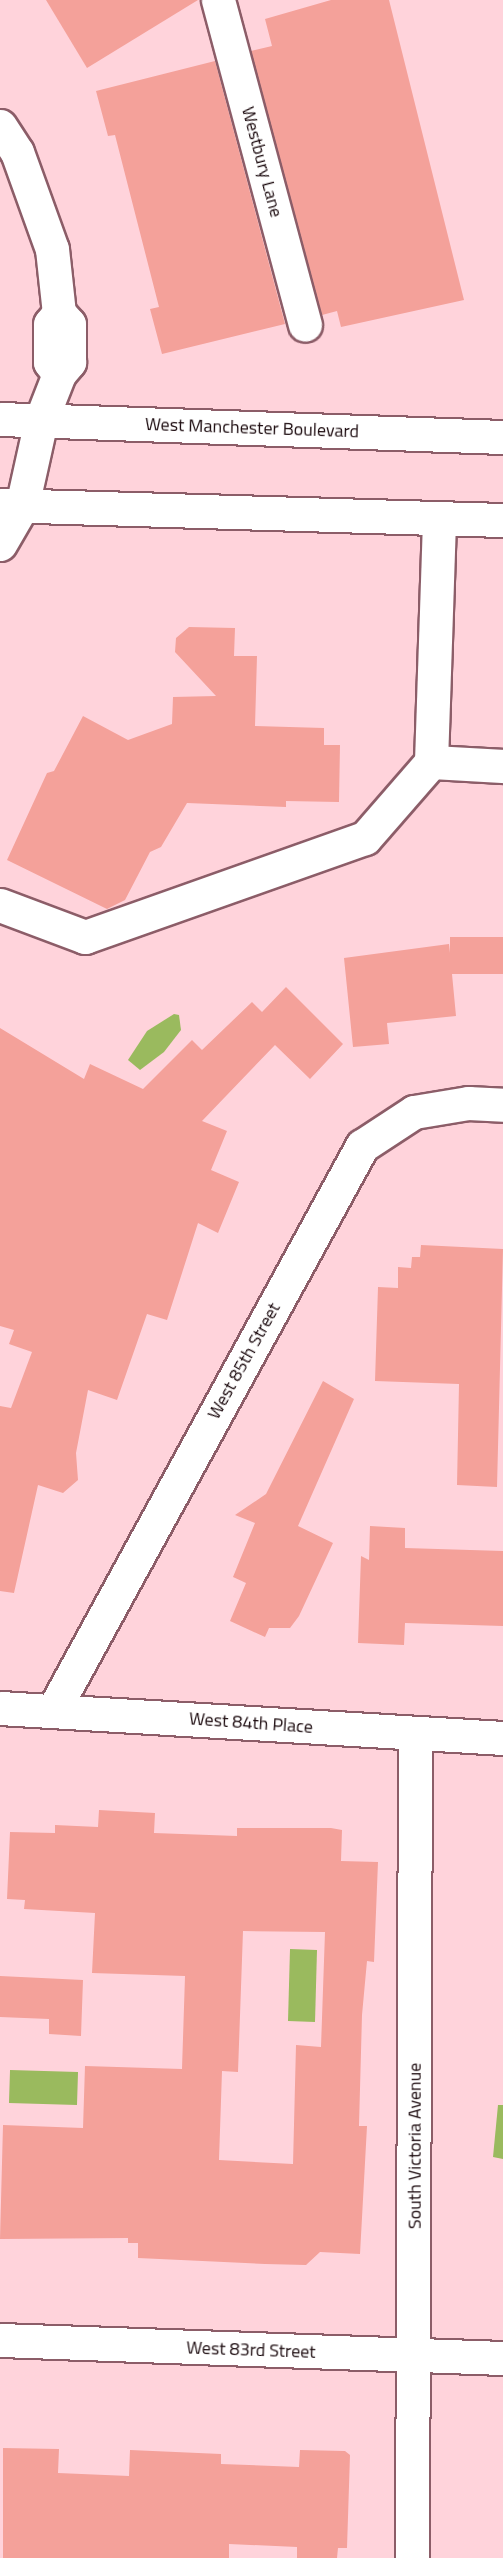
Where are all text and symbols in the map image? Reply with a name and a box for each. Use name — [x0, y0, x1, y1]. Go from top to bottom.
street label: Westbury Lane — [237, 104, 287, 220]
street label: West Manchester Boulevard — [145, 413, 359, 443]
street label: West 85th Street — [203, 1299, 285, 1423]
street label: West 84th Place — [188, 1708, 314, 1738]
street label: South Victoria Avenue — [404, 2063, 426, 2229]
street label: West 83rd Street — [186, 2337, 316, 2363]

